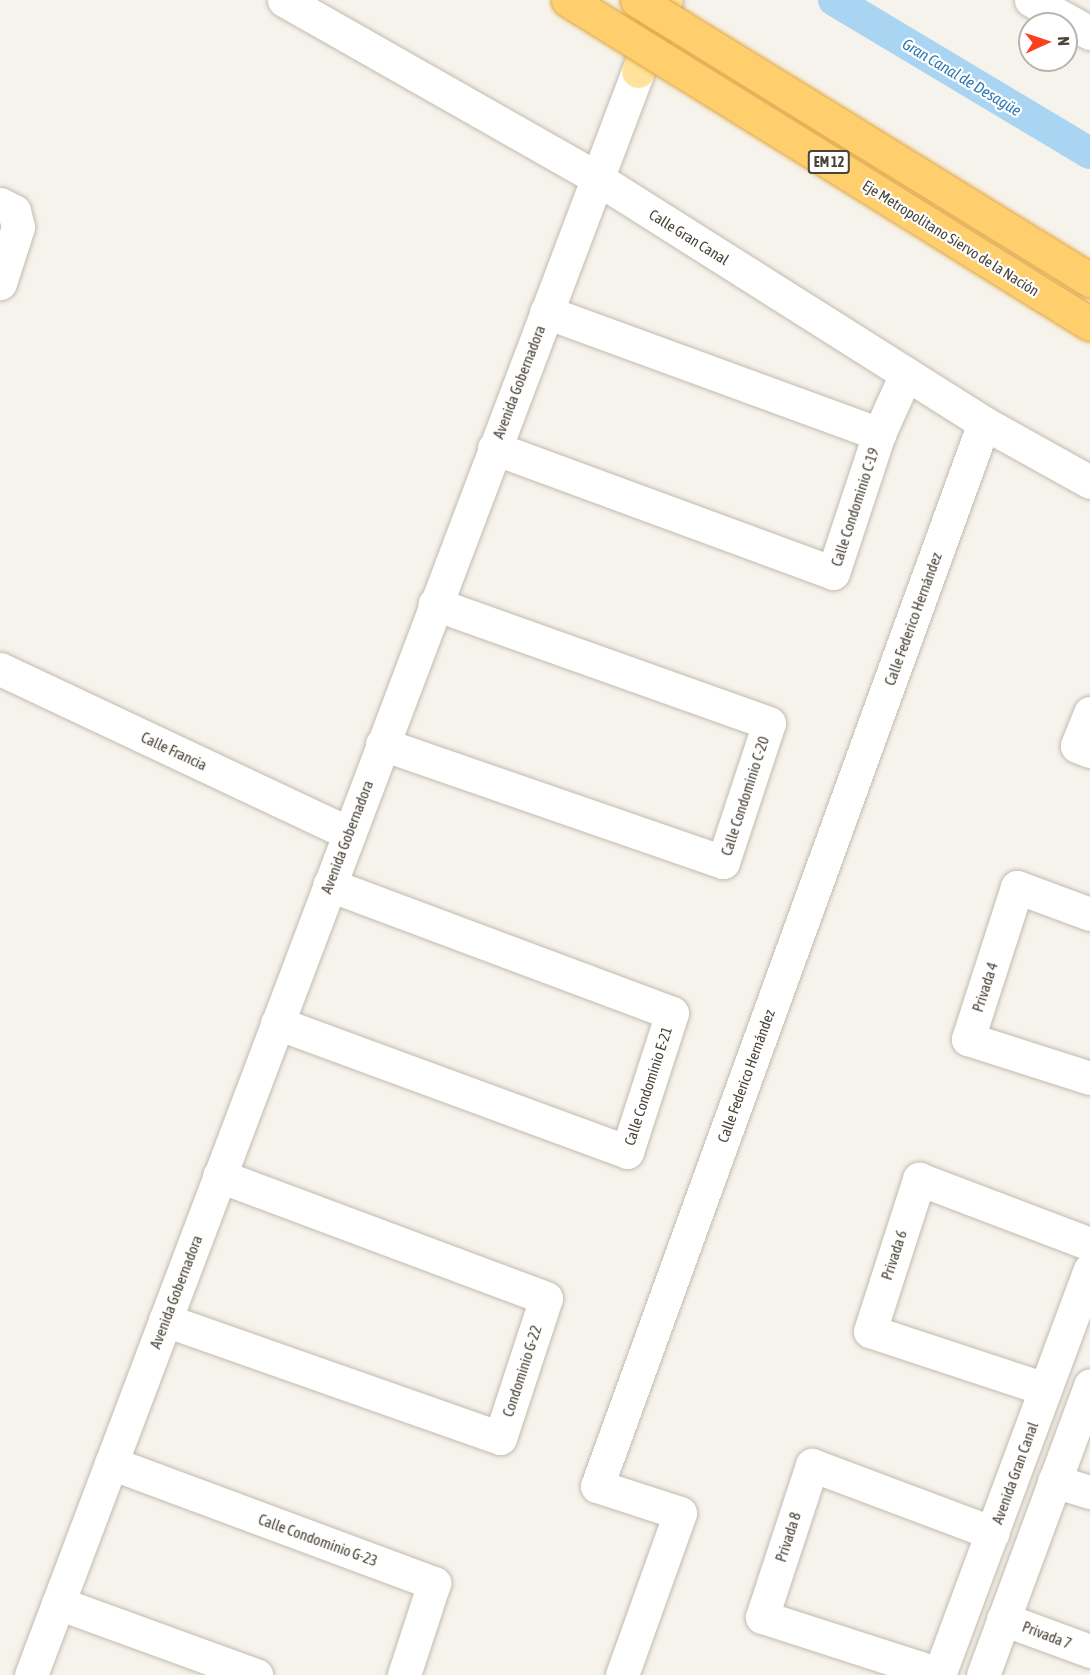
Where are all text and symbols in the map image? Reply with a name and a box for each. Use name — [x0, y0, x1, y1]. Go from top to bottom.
north arrow — [1018, 12, 1078, 72]
water label: Gran Canal de Desagüe — [899, 34, 1025, 120]
text: N — [1055, 36, 1073, 46]
road number: EM 12 — [806, 151, 852, 173]
street label: Eje Metropolitano Siervo de la Nación — [859, 176, 1043, 300]
street label: Calle Gran Canal — [646, 205, 732, 269]
street label: Avenida Gobernadora — [489, 323, 549, 441]
street label: Calle Condominio C-19 — [827, 445, 883, 569]
street label: Calle Federico Hernández — [881, 550, 945, 688]
street label: Calle Francia — [138, 728, 210, 774]
street label: Calle Condominio C-20 — [717, 734, 773, 858]
street label: Avenida Gobernadora — [317, 778, 377, 896]
street label: Privada 4 — [968, 960, 1002, 1014]
street label: Calle Federico Hernández — [714, 1007, 778, 1145]
street label: Calle Condominio E-21 — [620, 1024, 676, 1148]
street label: Privada 6 — [877, 1228, 911, 1282]
street label: Avenida Gobernadora — [146, 1233, 206, 1351]
street label: Condominio G-22 — [499, 1323, 545, 1419]
street label: Avenida Gran Canal — [988, 1419, 1042, 1527]
street label: Calle Condominio G-23 — [256, 1510, 380, 1570]
street label: Privada 8 — [771, 1510, 805, 1564]
street label: Privada 7 — [1020, 1617, 1074, 1653]

